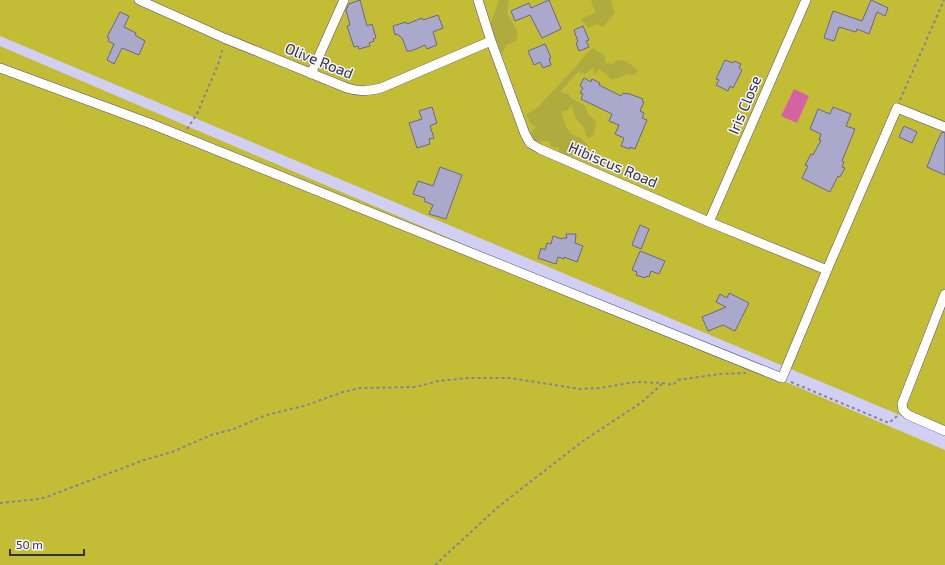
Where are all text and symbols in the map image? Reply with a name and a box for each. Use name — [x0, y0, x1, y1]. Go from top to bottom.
street label: Olive Road — [283, 38, 356, 82]
street label: Iris Close — [724, 73, 764, 137]
street label: Hibiscus Road — [566, 137, 661, 191]
scale bar — [10, 531, 84, 557]
text: 50 m — [16, 537, 43, 551]

